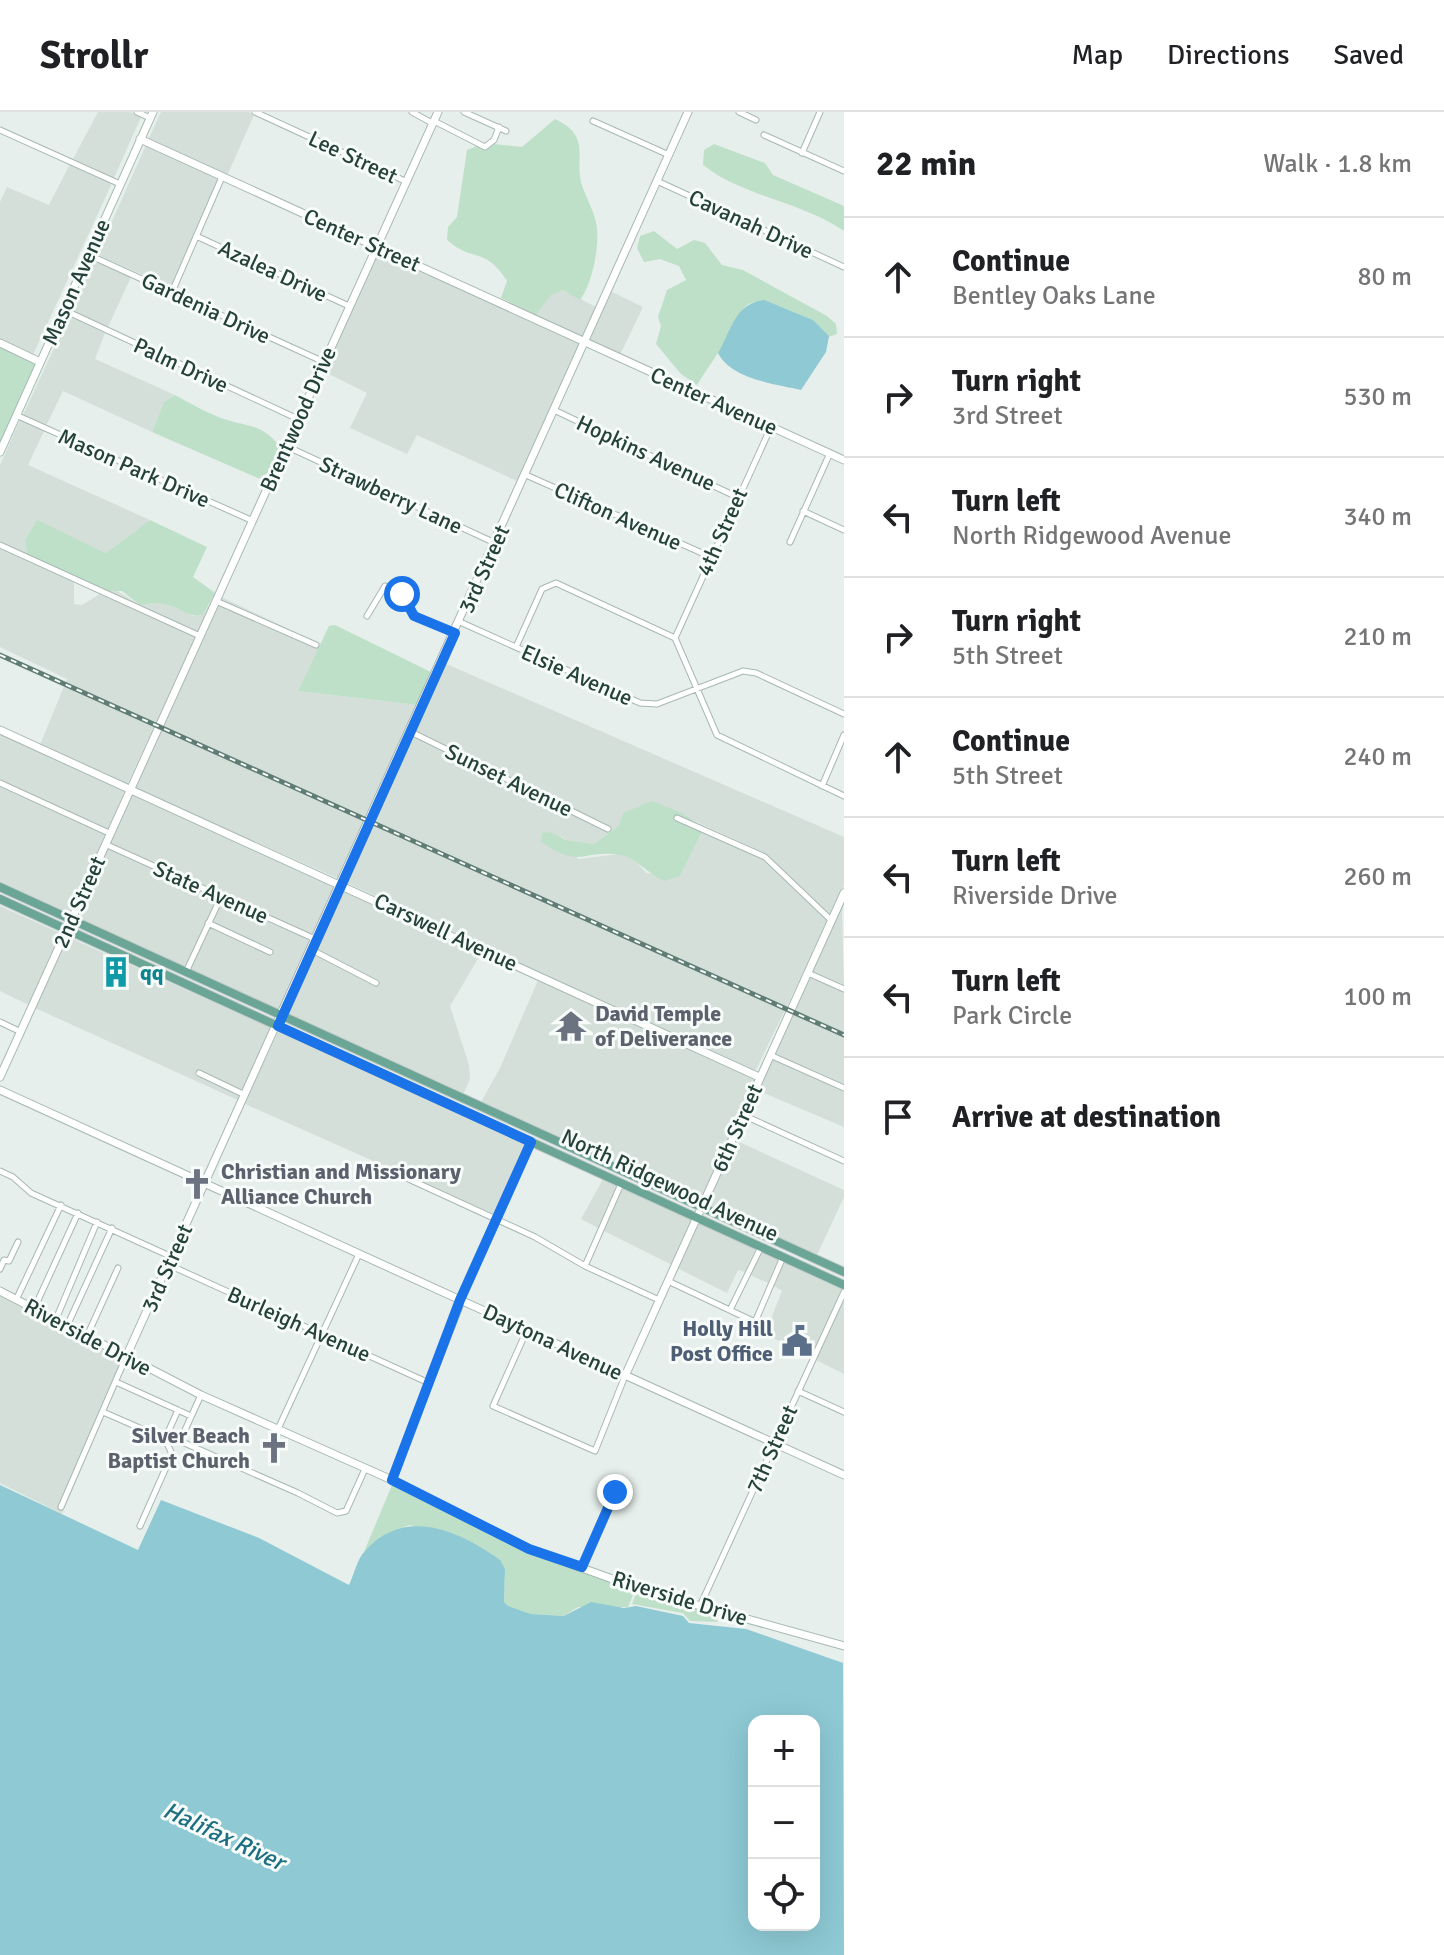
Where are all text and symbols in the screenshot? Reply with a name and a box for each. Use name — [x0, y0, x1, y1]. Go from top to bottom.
text: Strollr — [40, 32, 148, 79]
text: Map — [1071, 38, 1123, 72]
text: Directions — [1167, 38, 1289, 72]
text: Saved — [1333, 38, 1404, 72]
street label: Lee Street — [304, 125, 402, 189]
text: 22 min — [876, 143, 976, 185]
text: Walk · 1.8 km — [1263, 148, 1412, 180]
street label: Cavanah Drive — [684, 183, 818, 265]
street label: Center Street — [299, 202, 425, 278]
street label: Mason Avenue — [36, 215, 116, 349]
street label: Azalea Drive — [214, 234, 332, 308]
text: Continue — [952, 243, 1070, 280]
icon: ahead — [876, 255, 920, 299]
text: 80 m — [1357, 261, 1412, 293]
street label: Gardenia Drive — [137, 266, 275, 350]
text: Bentley Oaks Lane — [952, 280, 1156, 312]
street label: Palm Drive — [129, 331, 233, 399]
street label: Brentwood Drive — [254, 342, 342, 496]
street label: Center Avenue — [646, 361, 782, 441]
text: Turn right — [952, 363, 1081, 400]
icon: right — [876, 375, 920, 419]
text: 530 m — [1343, 381, 1412, 413]
text: 3rd Street — [952, 400, 1063, 432]
street label: Hopkins Avenue — [572, 409, 720, 497]
street label: Mason Park Drive — [54, 422, 214, 514]
street label: Strawberry Lane — [315, 450, 467, 540]
street label: Clifton Avenue — [550, 476, 686, 556]
street label: 4th Street — [691, 483, 754, 580]
text: Turn left — [952, 483, 1061, 520]
icon: left — [876, 495, 920, 539]
text: 340 m — [1343, 501, 1412, 533]
street label: 3rd Street — [453, 520, 515, 617]
text: North Ridgewood Avenue — [952, 520, 1231, 552]
route start — [384, 576, 420, 612]
text: Turn right — [952, 603, 1081, 640]
icon: right — [876, 615, 920, 659]
text: 210 m — [1343, 621, 1412, 653]
street label: Elsie Avenue — [517, 638, 637, 712]
text: 5th Street — [952, 640, 1063, 672]
text: Continue — [952, 723, 1070, 760]
icon: ahead — [876, 735, 920, 779]
street label: Sunset Avenue — [441, 738, 577, 822]
text: 240 m — [1343, 741, 1412, 773]
text: 5th Street — [952, 760, 1063, 792]
text: Turn left — [952, 843, 1061, 880]
street label: 2nd Street — [47, 852, 111, 952]
street label: State Avenue — [149, 855, 273, 929]
icon: left — [876, 855, 920, 899]
text: 260 m — [1343, 861, 1412, 893]
text: Riverside Drive — [952, 880, 1118, 912]
street label: Carswell Avenue — [370, 887, 522, 977]
building icon: qq — [99, 955, 133, 989]
place label: qq — [140, 959, 164, 986]
text: Turn left — [952, 963, 1061, 1000]
icon: left — [876, 975, 920, 1019]
text: 100 m — [1343, 981, 1412, 1013]
place label: David Temple of Deliverance — [595, 1000, 732, 1052]
text: Park Circle — [952, 1000, 1072, 1032]
temple icon: David Temple of Deliverance — [554, 1009, 588, 1043]
street label: 6th Street — [706, 1079, 769, 1176]
icon: arrive — [876, 1095, 920, 1139]
text: Arrive at destination — [952, 1099, 1221, 1136]
street label: North Ridgewood Avenue — [557, 1123, 783, 1247]
place label: Christian and Missionary Alliance Church — [221, 1158, 461, 1210]
church icon: Christian and Missionary Alliance Church — [180, 1167, 214, 1201]
street label: 3rd Street — [136, 1219, 198, 1316]
street label: Burleigh Avenue — [223, 1280, 375, 1368]
street label: Riverside Drive — [20, 1292, 156, 1382]
street label: Daytona Avenue — [479, 1298, 627, 1386]
place label: Holly Hill Post Office — [670, 1315, 773, 1367]
public building icon: Holly Hill Post Office — [780, 1324, 814, 1358]
street label: 7th Street — [741, 1400, 804, 1497]
place label: Silver Beach Baptist Church — [107, 1422, 250, 1474]
church icon: Silver Beach Baptist Church — [257, 1431, 291, 1465]
route end — [597, 1474, 633, 1510]
street label: Riverside Drive — [609, 1565, 751, 1631]
map controls — [748, 1715, 820, 1931]
button: + — [748, 1715, 820, 1787]
button: − — [748, 1787, 820, 1859]
water label: Halifax River — [159, 1795, 292, 1878]
button: locate — [748, 1859, 820, 1931]

